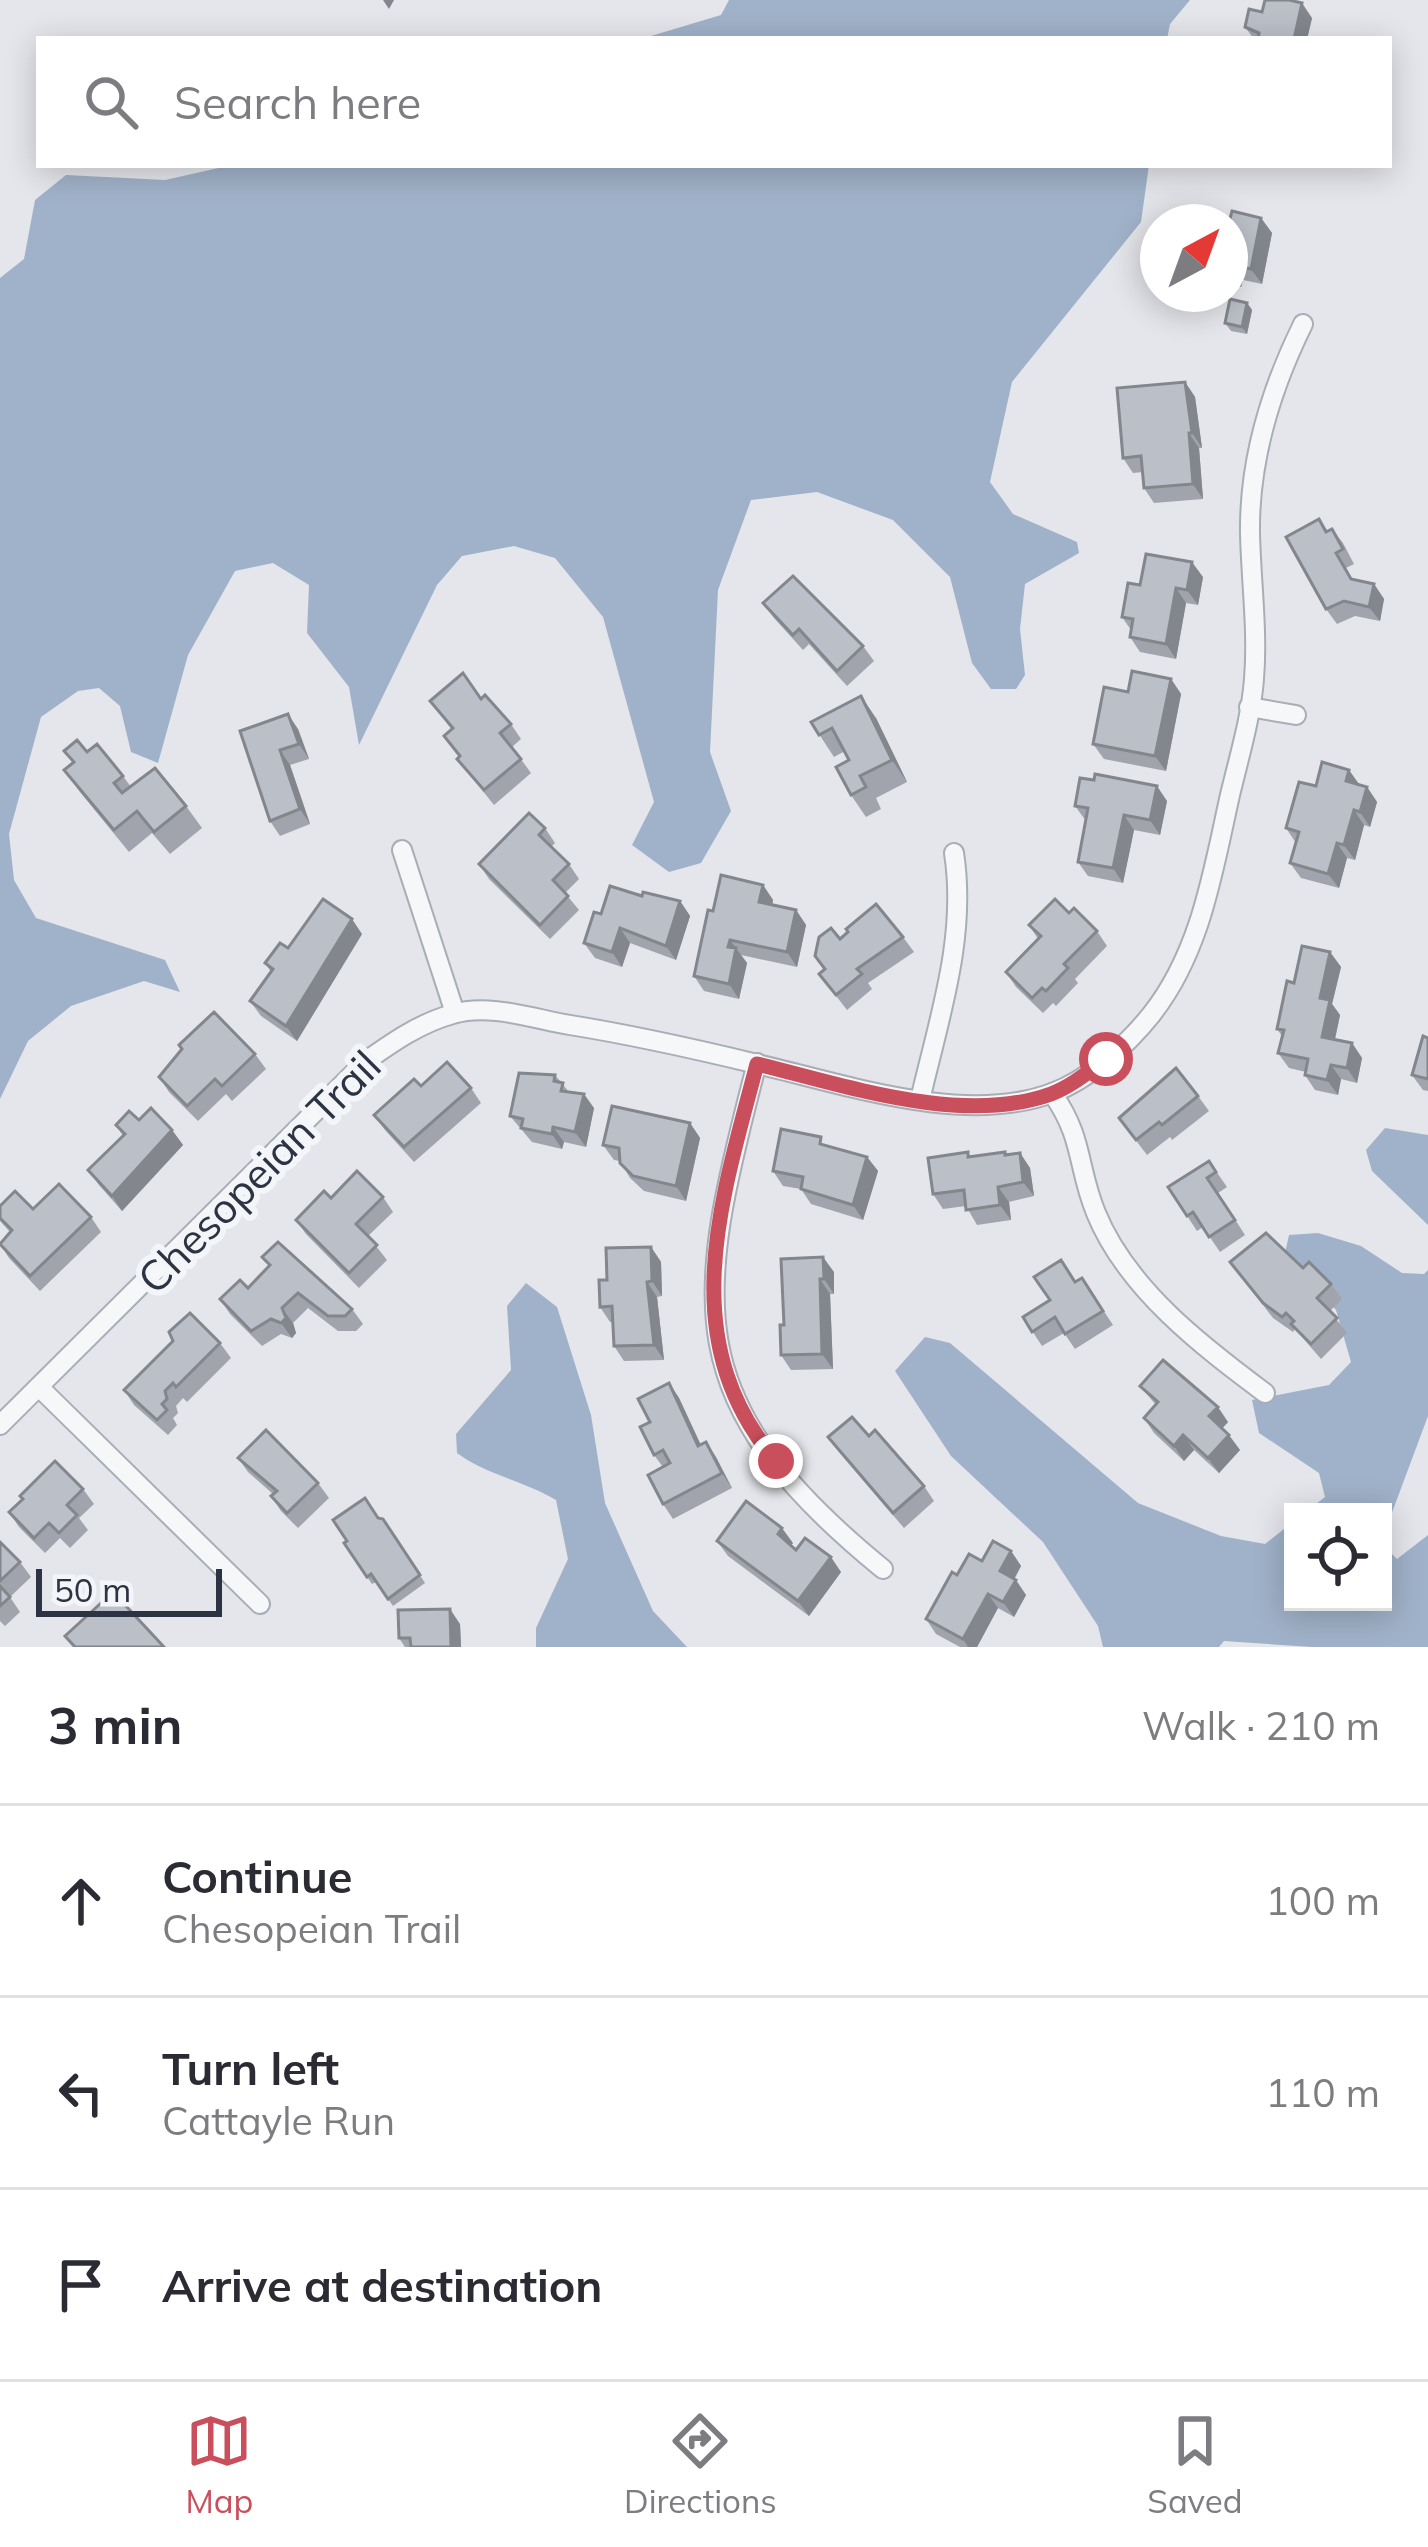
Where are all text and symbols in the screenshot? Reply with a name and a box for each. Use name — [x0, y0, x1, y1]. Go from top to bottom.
search box — [36, 36, 1392, 168]
icon: search — [78, 69, 144, 135]
text: Search here — [174, 74, 421, 130]
north arrow — [1140, 204, 1248, 312]
route start — [1079, 1032, 1133, 1086]
street label: Chesopeian Trail — [126, 1039, 391, 1304]
route end — [749, 1434, 803, 1488]
map controls — [1284, 1503, 1392, 1611]
button: locate — [1284, 1503, 1392, 1611]
scale bar — [36, 1563, 222, 1616]
text: 50 m — [54, 1569, 131, 1610]
text: 3 min — [48, 1693, 183, 1757]
text: Walk · 210 m — [1142, 1701, 1380, 1750]
text: Continue — [162, 1848, 352, 1904]
icon: ahead — [48, 1868, 114, 1934]
text: 100 m — [1265, 1876, 1380, 1925]
text: Chesopeian Trail — [162, 1904, 461, 1953]
text: Turn left — [162, 2040, 339, 2096]
icon: left — [48, 2060, 114, 2126]
text: 110 m — [1265, 2068, 1380, 2117]
text: Cattayle Run — [162, 2096, 395, 2145]
icon: arrive — [48, 2252, 114, 2318]
text: Arrive at destination — [162, 2257, 602, 2313]
tab: Map — [185, 2408, 253, 2521]
tab: Directions — [624, 2408, 777, 2521]
tab: Saved — [1147, 2408, 1243, 2521]

